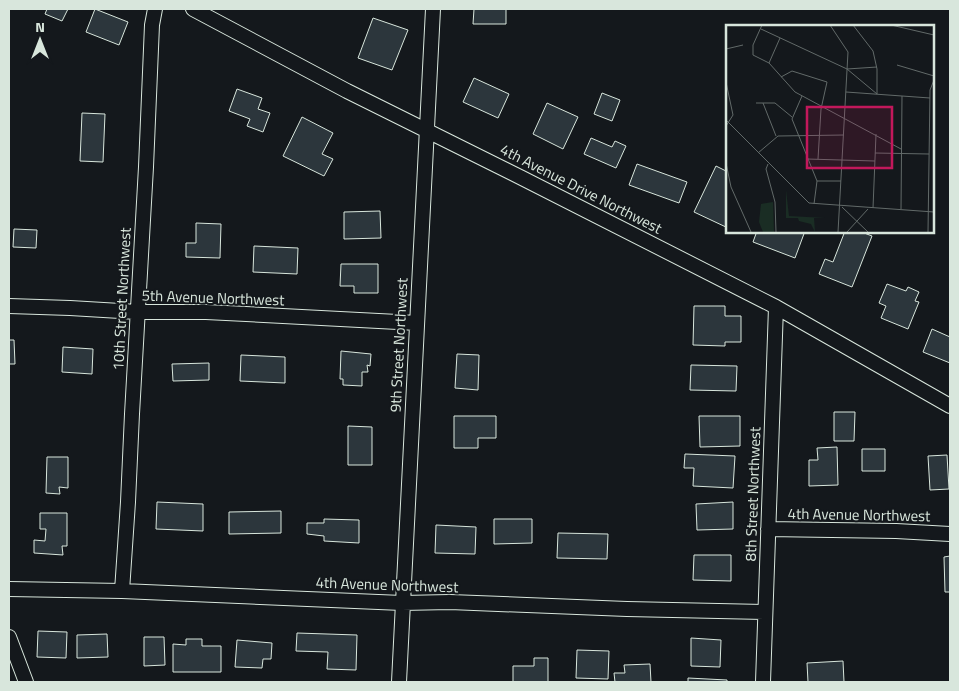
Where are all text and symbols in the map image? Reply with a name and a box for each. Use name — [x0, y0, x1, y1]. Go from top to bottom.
north arrow — [15, 15, 65, 65]
text: N — [35, 16, 45, 37]
inset map — [726, 25, 934, 232]
street label: 4th Avenue Drive Northwest — [496, 138, 667, 240]
street label: 10th Street Northwest — [106, 226, 137, 371]
street label: 9th Street Northwest — [383, 276, 414, 413]
street label: 5th Avenue Northwest — [141, 284, 286, 312]
street label: 8th Street Northwest — [739, 426, 766, 562]
street label: 4th Avenue Northwest — [787, 502, 931, 527]
street label: 4th Avenue Northwest — [315, 571, 460, 599]

